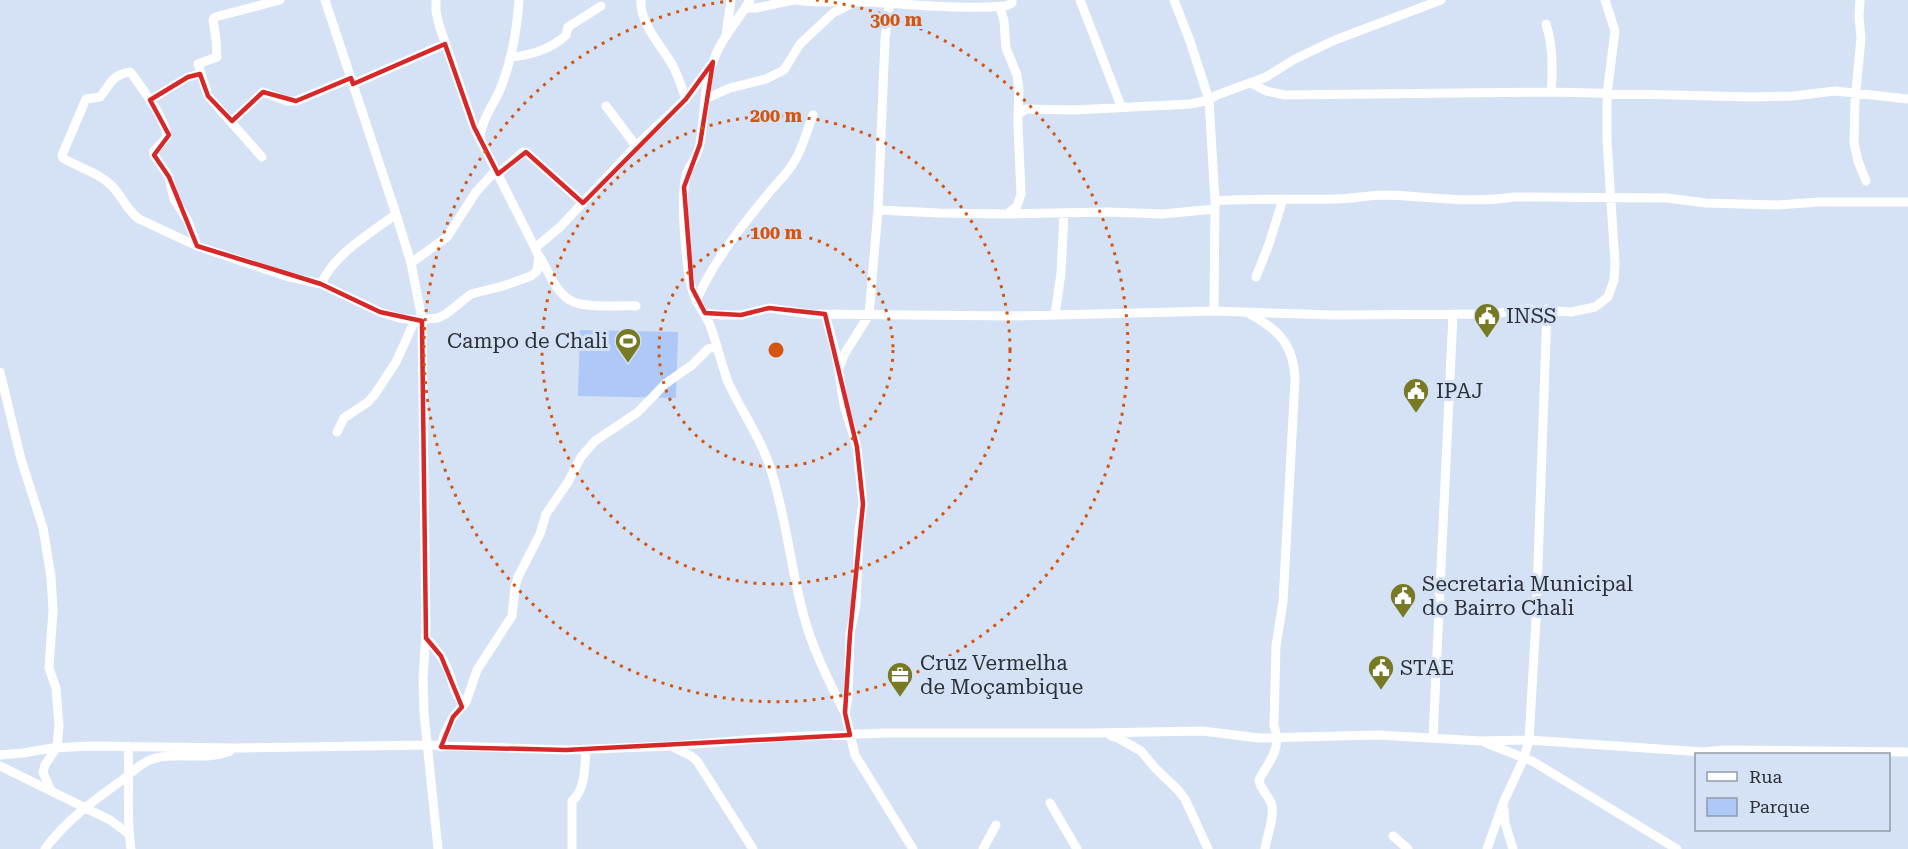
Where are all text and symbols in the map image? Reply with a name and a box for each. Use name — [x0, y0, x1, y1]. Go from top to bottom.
text: 300 m — [870, 9, 923, 30]
text: 200 m — [750, 105, 803, 126]
text: 100 m — [750, 222, 803, 243]
public building icon: INSS — [1472, 301, 1502, 339]
place label: INSS — [1506, 304, 1557, 328]
sports icon: Campo de Chali — [613, 326, 643, 364]
place label: Campo de Chali — [447, 329, 608, 353]
centre of rings — [766, 340, 786, 360]
public building icon: IPAJ — [1401, 376, 1431, 414]
place label: IPAJ — [1436, 379, 1483, 403]
place label: Secretaria Municipal do Bairro Chali — [1422, 572, 1633, 620]
public building icon: Secretaria Municipal do Bairro Chali — [1388, 581, 1418, 619]
place label: Cruz Vermelha de Moçambique — [920, 651, 1083, 699]
public building icon: STAE — [1366, 653, 1396, 691]
place label: STAE — [1400, 656, 1454, 680]
office icon: Cruz Vermelha de Moçambique — [885, 660, 915, 698]
legend — [1695, 753, 1890, 831]
text: Rua — [1749, 766, 1782, 787]
text: Parque — [1749, 796, 1810, 817]

